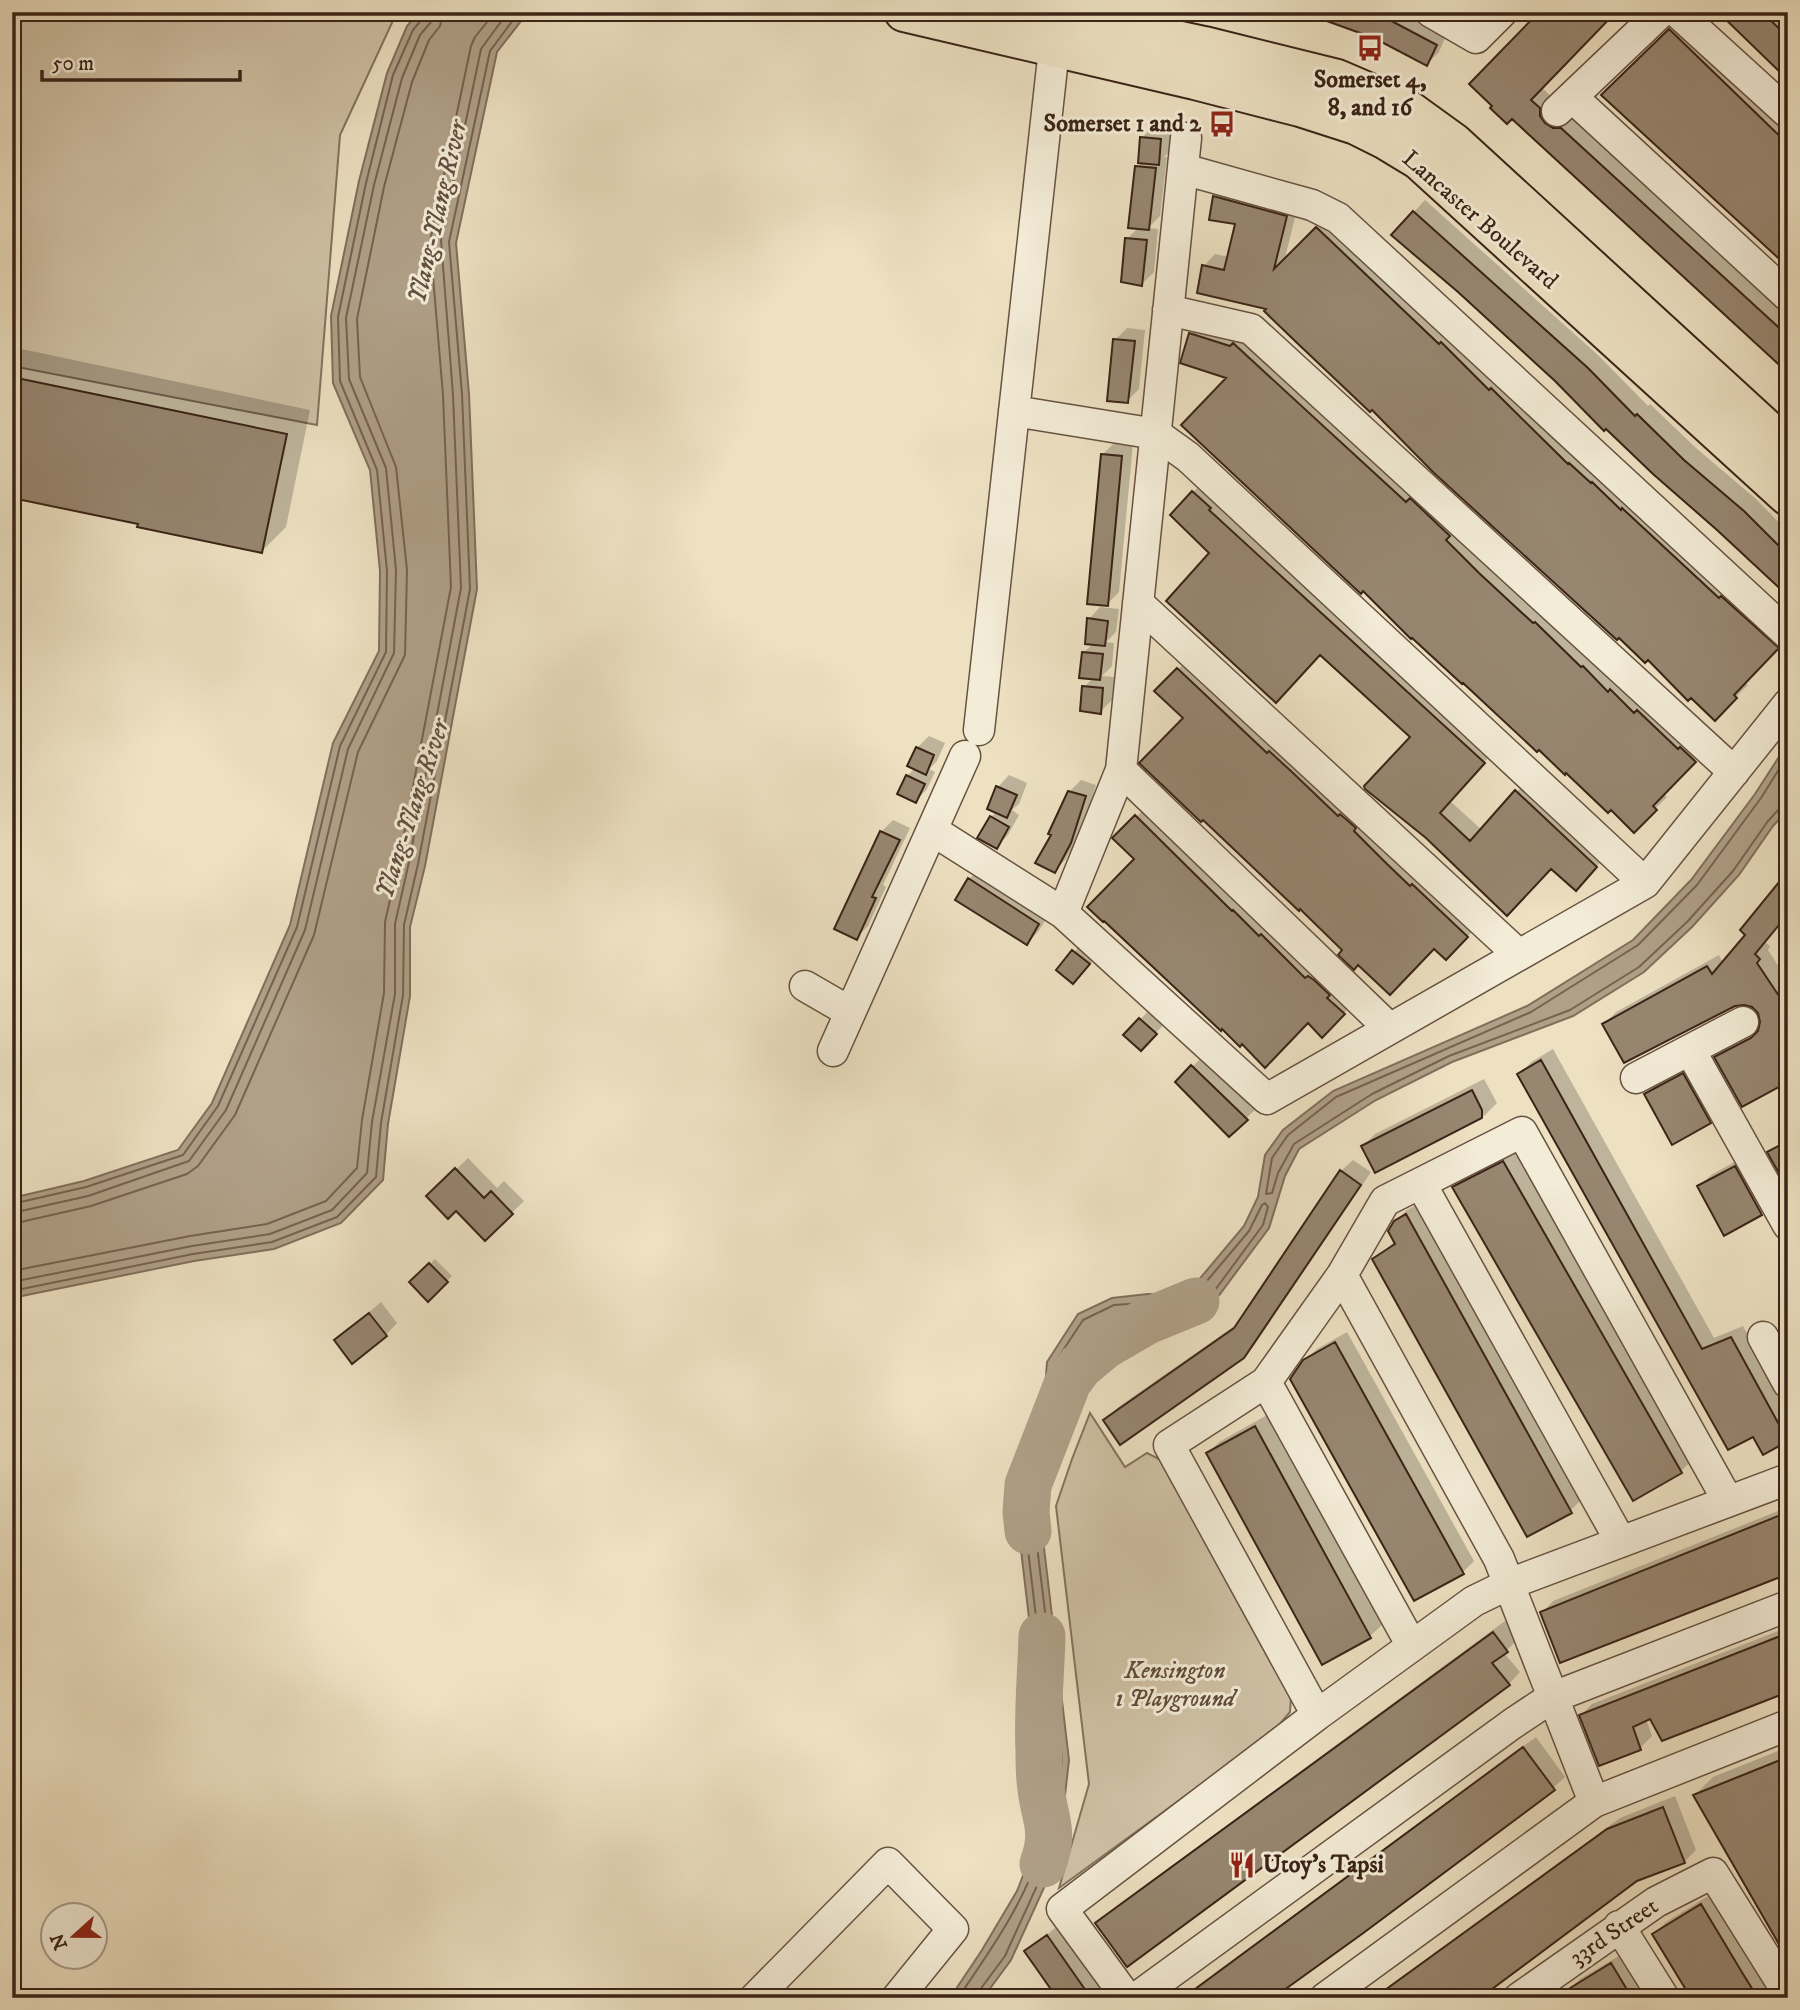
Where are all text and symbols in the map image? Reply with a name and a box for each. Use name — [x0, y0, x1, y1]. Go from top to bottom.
bus stop icon: Somerset 4, 8, and 16 — [1355, 33, 1385, 63]
scale bar — [42, 38, 240, 82]
text: 50 m — [52, 51, 94, 77]
place label: Somerset 4, 8, and 16 — [1314, 65, 1426, 123]
place label: Somerset 1 and 2 — [1044, 109, 1202, 139]
bus stop icon: Somerset 1 and 2 — [1207, 109, 1237, 139]
water label: Ylang-Ylang River — [401, 116, 475, 307]
street label: Lancaster Boulevard — [1396, 144, 1564, 296]
water label: Ylang-Ylang River — [368, 713, 458, 903]
park label: Kensington 1 Playground — [1115, 1656, 1239, 1714]
restaurant icon: Utoy's Tapsi — [1227, 1850, 1257, 1880]
place label: Utoy's Tapsi — [1263, 1850, 1384, 1880]
street label: 33rd Street — [1564, 1891, 1664, 1973]
north arrow — [38, 1902, 108, 1972]
text: N — [46, 1930, 73, 1953]

